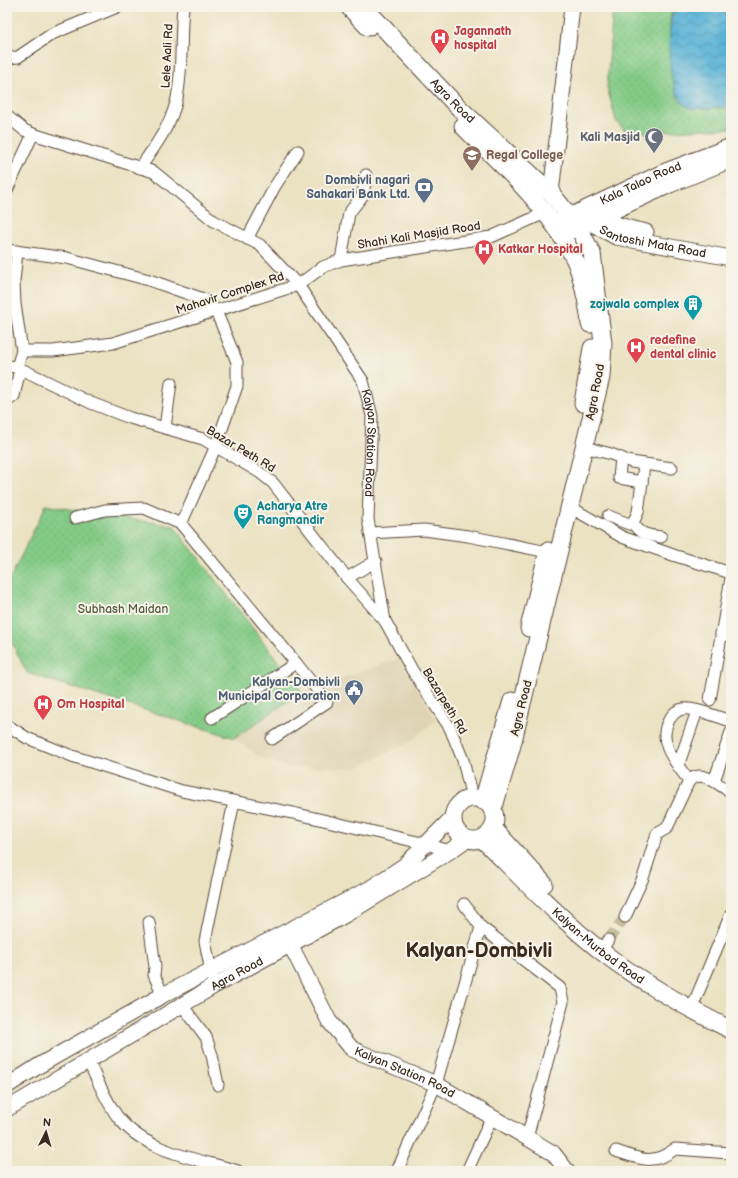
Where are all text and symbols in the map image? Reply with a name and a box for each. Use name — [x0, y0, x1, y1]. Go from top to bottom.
street label: Lele Aali Rd — [158, 23, 177, 89]
place label: Jagannath hospital — [454, 24, 511, 53]
hospital icon: Jagannath hospital — [429, 27, 451, 55]
street label: Agra Road — [427, 75, 478, 127]
mosque icon: Kali Masjid — [643, 126, 665, 154]
place label: Kali Masjid — [580, 130, 640, 145]
school or university icon: Regal College — [461, 144, 483, 172]
place label: Regal College — [486, 148, 563, 163]
street label: Kala Talao Road — [598, 159, 684, 209]
place label: Dombivli nagari Sahakari Bank Ltd. — [307, 173, 410, 202]
bank icon: Dombivli nagari Sahakari Bank Ltd. — [413, 176, 435, 204]
street label: Shahi Kali Masjid Road — [356, 218, 482, 253]
street label: Santoshi Mata Road — [597, 222, 707, 261]
hospital icon: Katkar Hospital — [473, 238, 495, 266]
place label: Katkar Hospital — [498, 242, 583, 257]
street label: Mahavir Complex Rd — [174, 269, 286, 318]
building icon: zojwala complex — [682, 293, 704, 321]
place label: zojwala complex — [590, 297, 680, 312]
place label: redefine dental clinic — [650, 333, 717, 362]
hospital icon: redefine dental clinic — [625, 336, 647, 364]
street label: Agra Road — [583, 362, 608, 422]
street label: Kalyan Station Road — [357, 388, 379, 497]
street label: Bazar Peth Rd — [203, 423, 278, 476]
place label: Acharya Atre Rangmandir — [256, 499, 328, 528]
theatre icon: Acharya Atre Rangmandir — [232, 502, 254, 530]
park label: Subhash Maidan — [78, 602, 168, 617]
street label: Bazarpeth Rd — [419, 665, 470, 737]
place label: Kalyan-Dombivli Municipal Corporation — [218, 675, 340, 704]
public building icon: Kalyan-Dombivli Municipal Corporation — [343, 678, 365, 706]
street label: Agra Road — [507, 678, 536, 738]
hospital icon: Om Hospital — [32, 693, 54, 721]
place label: Om Hospital — [57, 697, 124, 712]
street label: Kalyan-Murbad Road — [548, 905, 647, 988]
district label: Kalyan-Dombivli — [406, 939, 552, 963]
street label: Agra Road — [209, 954, 266, 994]
street label: Kalyan Station Road — [352, 1044, 458, 1102]
north arrow — [26, 1112, 66, 1152]
text: N — [42, 1116, 52, 1129]

